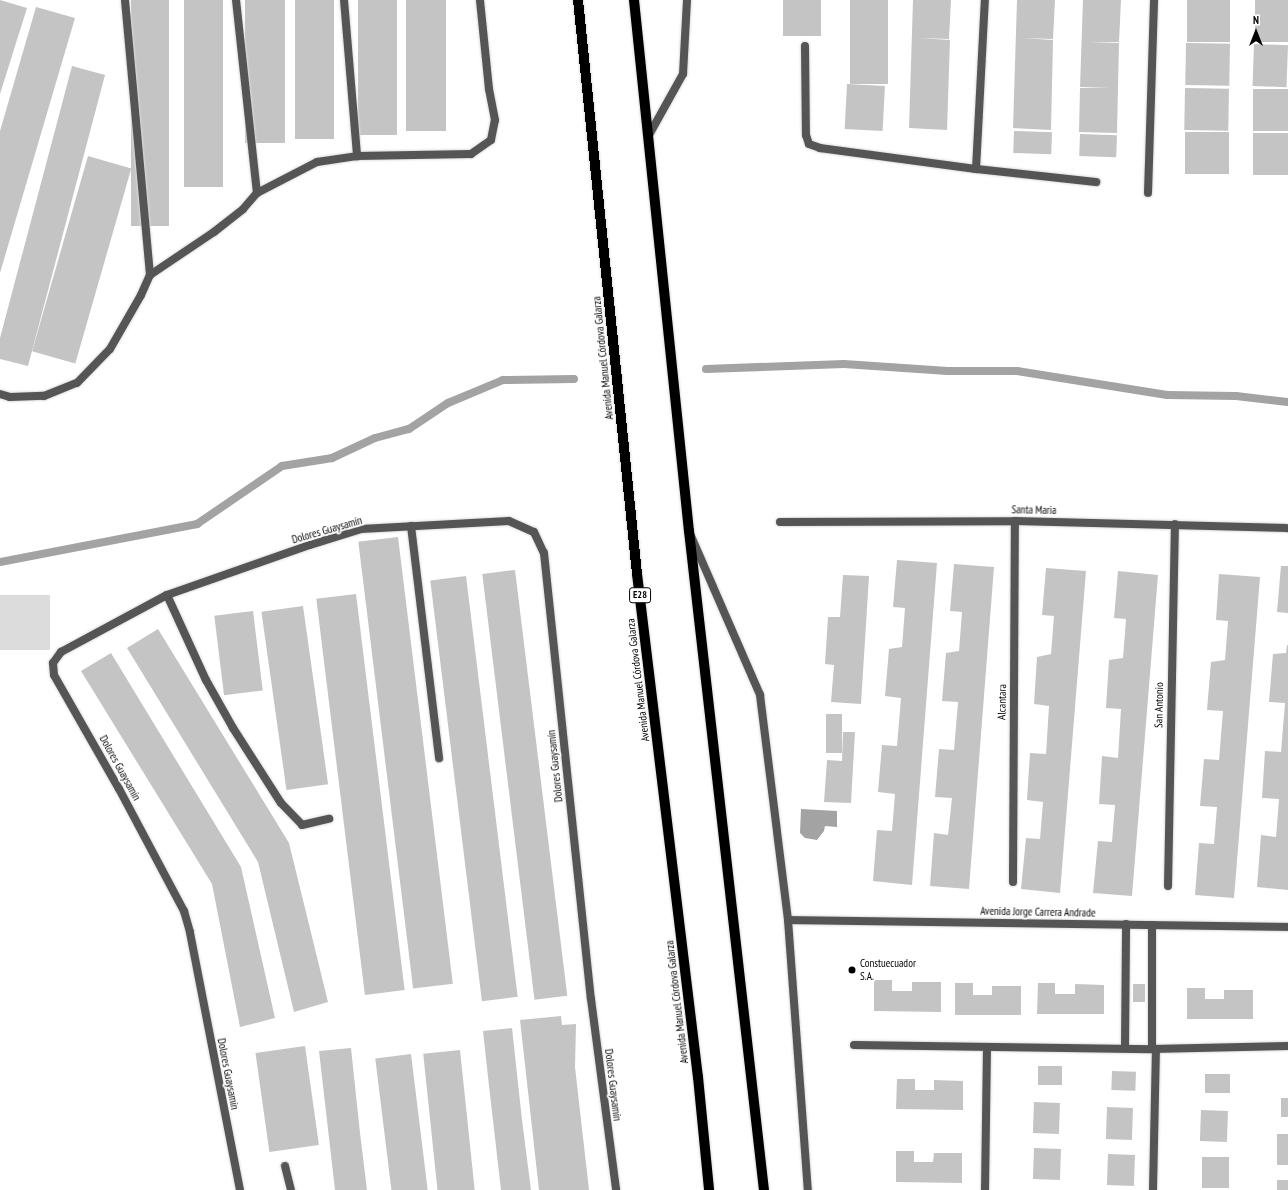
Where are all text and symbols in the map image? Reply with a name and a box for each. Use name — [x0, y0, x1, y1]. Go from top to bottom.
north arrow — [1236, 12, 1276, 52]
text: N — [1253, 13, 1259, 27]
street label: Avenida Manuel Córdova Galarza — [590, 296, 616, 420]
street label: Santa Maria — [1011, 503, 1057, 517]
street label: Dolores Guaysamín — [290, 514, 364, 546]
road number: E28 — [629, 587, 651, 603]
street label: Avenida Manuel Córdova Galarza — [624, 618, 652, 742]
street label: San Antonio — [1152, 682, 1166, 728]
street label: Alcantara — [995, 684, 1009, 720]
street label: Dolores Guaysamín — [545, 729, 565, 803]
street label: Dolores Guaysamín — [97, 733, 143, 803]
street label: Avenida Jorge Carrera Andrade — [980, 904, 1096, 920]
street label: Avenida Manuel Córdova Galarza — [663, 940, 691, 1064]
place label: Constuecuador S.A. — [860, 957, 916, 983]
marker: Constuecuador S.A. — [847, 965, 857, 975]
street label: Dolores Guaysamín — [215, 1037, 241, 1111]
street label: Dolores Guaysamín — [602, 1048, 624, 1122]

